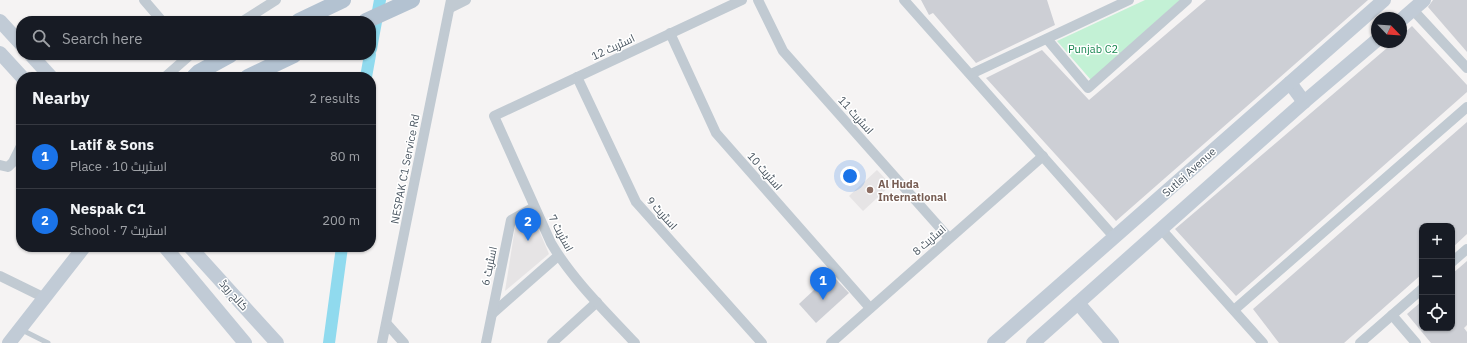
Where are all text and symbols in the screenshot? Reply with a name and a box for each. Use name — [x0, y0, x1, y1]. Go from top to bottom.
north arrow — [1371, 12, 1407, 48]
search box — [16, 16, 376, 60]
icon: search — [30, 27, 52, 49]
text: Search here — [62, 29, 142, 48]
street label: اسٹریٹ 12 — [589, 31, 637, 63]
park label: Punjab C2 — [1068, 42, 1118, 56]
text: Nearby — [32, 87, 90, 109]
text: 2 results — [309, 90, 360, 107]
street label: اسٹریٹ 11 — [835, 93, 877, 137]
street label: NESPAK C1 Service Rd — [387, 113, 423, 225]
text: Latif & Sons — [70, 135, 154, 154]
street label: Sutlej Avenue — [1159, 144, 1219, 200]
text: 1 — [41, 148, 49, 165]
text: 80 m — [330, 148, 360, 165]
street label: اسٹریٹ 10 — [745, 149, 785, 193]
text: Place · اسٹریٹ 10 — [70, 158, 167, 175]
your location — [840, 166, 860, 186]
place label: Al Huda International — [878, 177, 947, 204]
marker: Al Huda International — [865, 185, 875, 195]
street label: اسٹریٹ 9 — [644, 194, 680, 232]
text: Nespak C1 — [70, 199, 145, 218]
pin: 2 — [515, 208, 541, 241]
text: 2 — [41, 212, 49, 229]
text: 200 m — [322, 212, 360, 229]
street label: اسٹریٹ 7 — [545, 212, 577, 254]
text: School · اسٹریٹ 7 — [70, 222, 167, 239]
street label: اسٹریٹ 8 — [909, 222, 949, 258]
map controls — [1419, 223, 1455, 331]
button: + — [1419, 223, 1455, 259]
street label: اسٹریٹ 6 — [478, 245, 500, 287]
button: − — [1419, 259, 1455, 295]
pin: 1 — [810, 267, 836, 300]
street label: کالج روڈ — [216, 277, 252, 314]
button: locate — [1419, 295, 1455, 331]

